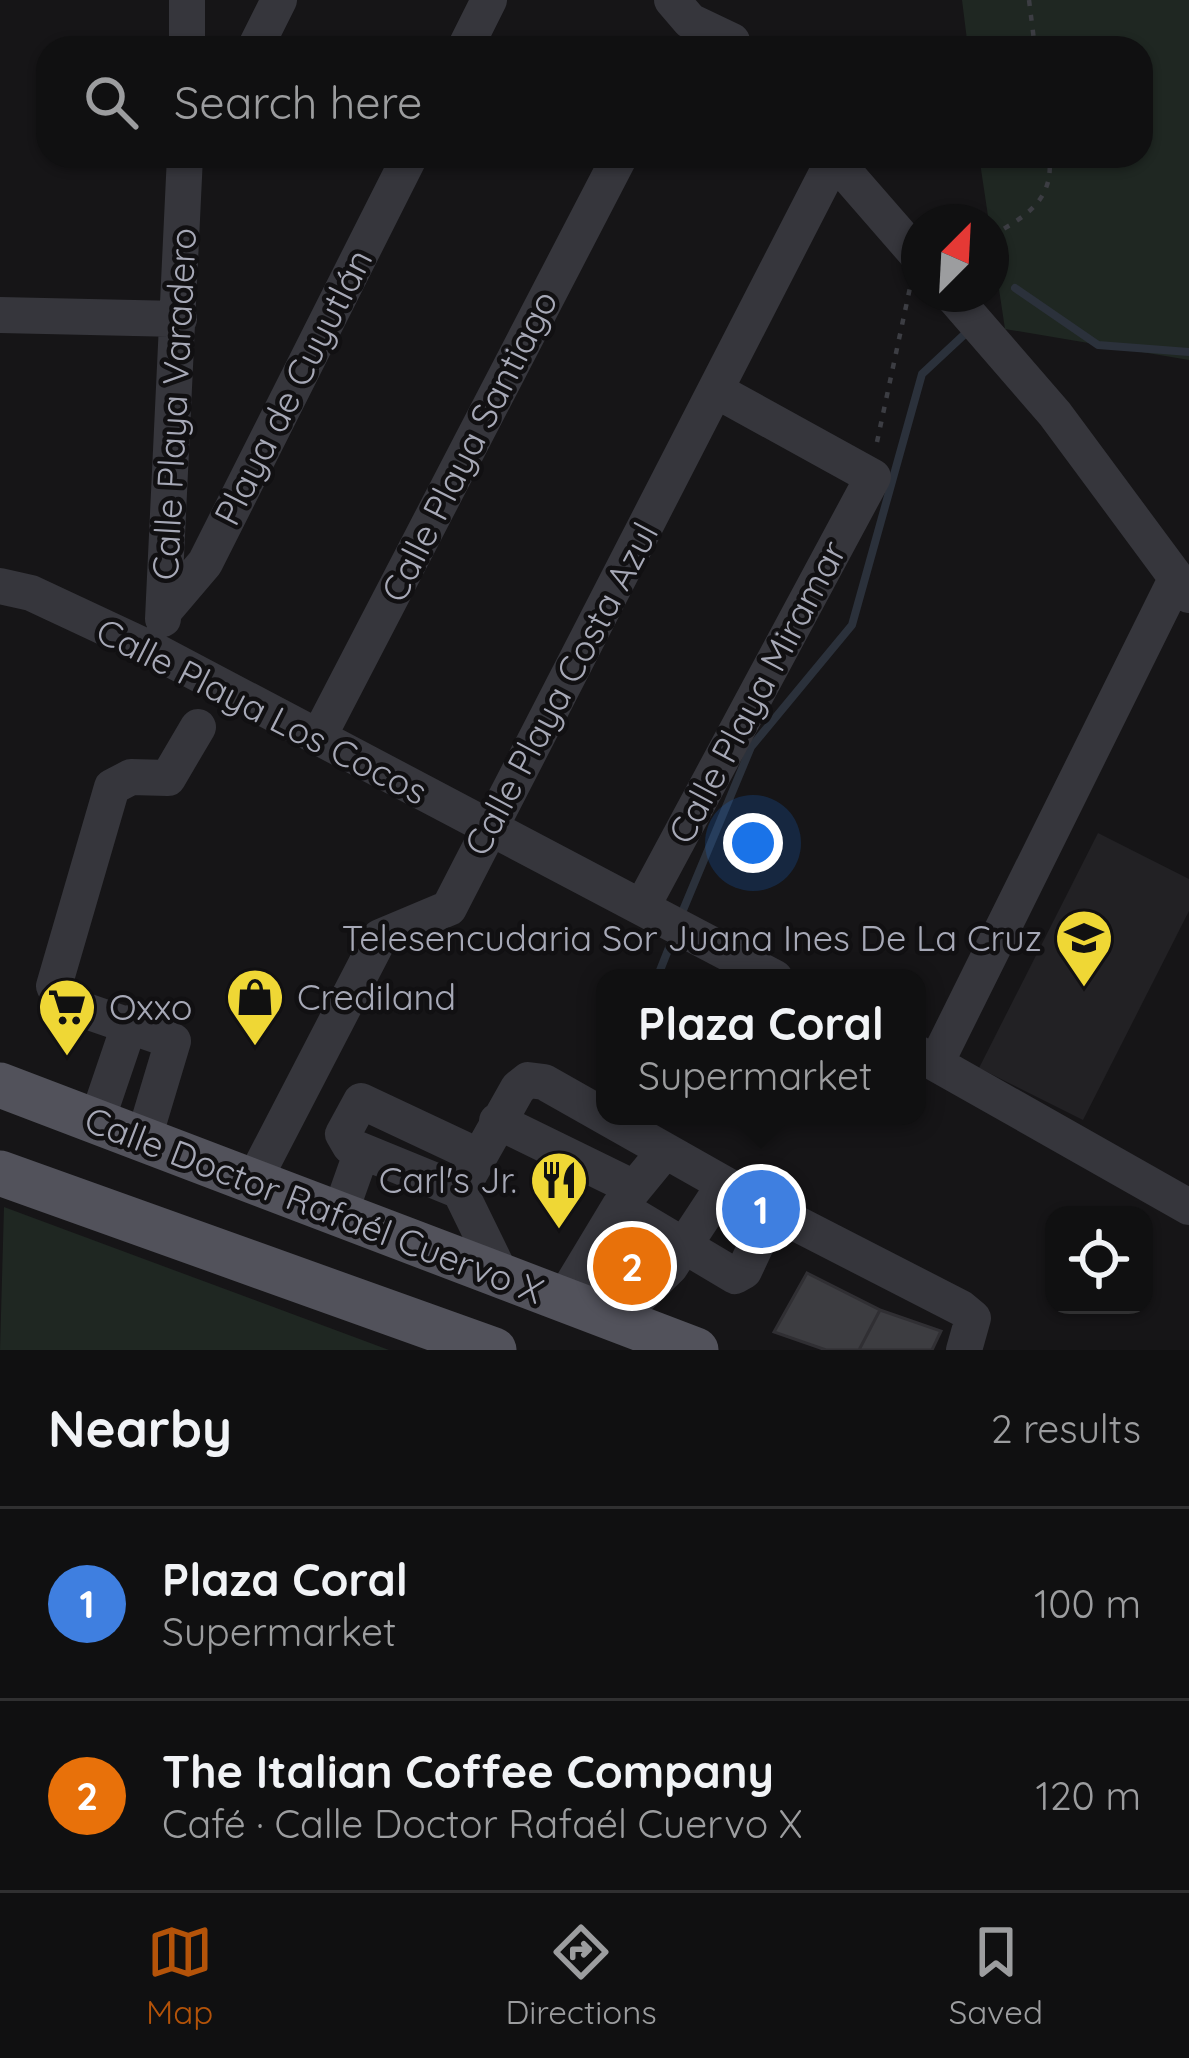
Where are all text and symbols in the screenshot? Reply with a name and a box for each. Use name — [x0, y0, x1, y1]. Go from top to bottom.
search box — [36, 36, 1153, 168]
icon: search — [78, 69, 144, 135]
text: Search here — [174, 74, 422, 130]
north arrow — [901, 204, 1009, 312]
street label: Calle Playa Varadero — [142, 227, 205, 581]
street label: Playa de Cuyutlán — [204, 241, 382, 532]
street label: Calle Playa Santiago — [371, 283, 567, 609]
street label: Calle Playa Costa Azul — [454, 515, 667, 863]
street label: Calle Playa Miramar — [658, 533, 855, 851]
street label: Calle Playa Los Cocos — [89, 608, 435, 814]
your location — [723, 813, 783, 873]
school or university icon: Telesencudaria Sor Juana Ines De La Cruz — [1053, 907, 1115, 989]
place label: Telesencudaria Sor Juana Ines De La Cruz — [342, 915, 1042, 960]
shop icon: Crediland — [224, 966, 286, 1048]
popup — [596, 969, 926, 1125]
place label: Crediland — [297, 974, 456, 1019]
supermarket icon: Oxxo — [36, 976, 98, 1058]
place label: Oxxo — [109, 984, 192, 1029]
text: Plaza Coral — [638, 995, 884, 1051]
text: Supermarket — [638, 1051, 872, 1100]
street label: Calle Doctor Rafaél Cuervo X — [79, 1096, 550, 1313]
restaurant icon: Carl's Jr. — [528, 1149, 590, 1231]
place label: Carl's Jr. — [379, 1157, 517, 1202]
pin: 1 — [722, 1164, 800, 1254]
map controls — [1045, 1206, 1153, 1314]
button: locate — [1045, 1206, 1153, 1314]
pin: 2 — [593, 1221, 671, 1311]
text: Nearby — [48, 1396, 232, 1460]
text: 2 results — [991, 1404, 1141, 1453]
text: Plaza Coral — [162, 1551, 408, 1607]
text: 1 — [79, 1579, 95, 1628]
text: 100 m — [1034, 1579, 1141, 1628]
text: Supermarket — [162, 1607, 396, 1656]
text: The Italian Coffee Company — [162, 1743, 774, 1799]
text: 2 — [76, 1771, 98, 1820]
text: 120 m — [1036, 1771, 1141, 1820]
text: Café · Calle Doctor Rafaél Cuervo X — [162, 1799, 802, 1848]
tab: Map — [146, 1919, 213, 2032]
tab: Directions — [505, 1919, 657, 2032]
tab: Saved — [949, 1919, 1043, 2032]

